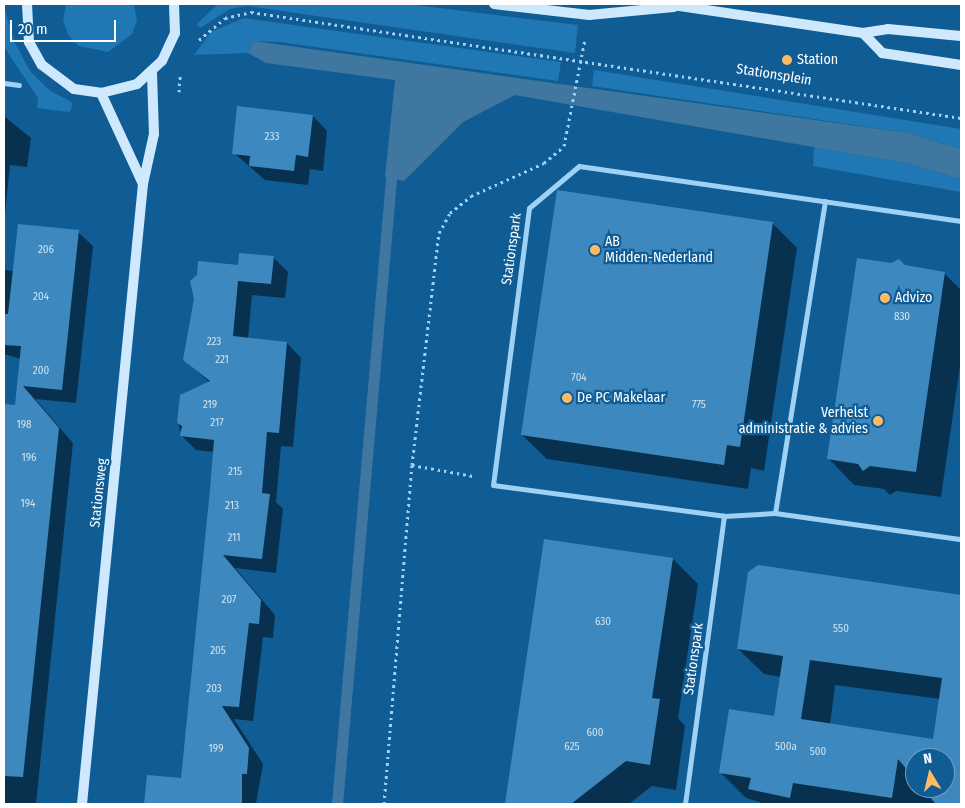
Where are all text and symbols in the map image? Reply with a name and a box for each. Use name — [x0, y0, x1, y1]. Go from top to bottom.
scale bar — [12, 10, 119, 42]
text: 20 m — [18, 20, 48, 38]
place label: Station — [797, 52, 838, 68]
marker: Station — [781, 54, 793, 66]
street label: Stationsplein — [735, 61, 813, 89]
house number: 233 — [265, 130, 279, 144]
street label: Stationspark — [499, 212, 525, 286]
place label: AB Midden-Nederland — [605, 234, 713, 266]
house number: 206 — [38, 243, 54, 257]
marker: AB Midden-Nederland — [589, 244, 601, 256]
house number: 204 — [33, 290, 49, 304]
place label: Advizo — [895, 290, 932, 306]
marker: Advizo — [879, 292, 891, 304]
house number: 830 — [894, 310, 910, 324]
house number: 223 — [207, 335, 221, 349]
house number: 221 — [215, 353, 229, 367]
house number: 200 — [33, 364, 49, 378]
house number: 704 — [571, 371, 587, 385]
place label: De PC Makelaar — [577, 390, 665, 406]
marker: De PC Makelaar — [561, 392, 573, 404]
house number: 219 — [203, 398, 217, 412]
house number: 775 — [692, 398, 706, 412]
place label: Verhelst administratie & advies — [739, 405, 868, 438]
marker: Verhelst administratie & advies — [872, 415, 884, 427]
house number: 217 — [210, 416, 224, 430]
house number: 198 — [16, 418, 32, 432]
house number: 196 — [21, 451, 37, 465]
street label: Stationsweg — [87, 457, 111, 529]
house number: 215 — [228, 465, 242, 479]
house number: 194 — [21, 497, 35, 511]
house number: 213 — [225, 499, 239, 513]
house number: 211 — [227, 531, 241, 545]
house number: 207 — [222, 593, 236, 607]
house number: 630 — [595, 615, 611, 629]
street label: Stationspark — [681, 622, 707, 696]
house number: 550 — [833, 622, 849, 636]
house number: 205 — [210, 644, 226, 658]
house number: 203 — [206, 682, 222, 696]
house number: 600 — [587, 726, 603, 740]
house number: 625 — [564, 740, 580, 754]
house number: 500a — [775, 740, 797, 754]
house number: 199 — [209, 742, 223, 756]
house number: 500 — [810, 745, 826, 759]
north arrow — [905, 748, 955, 798]
text: N — [922, 750, 933, 768]

